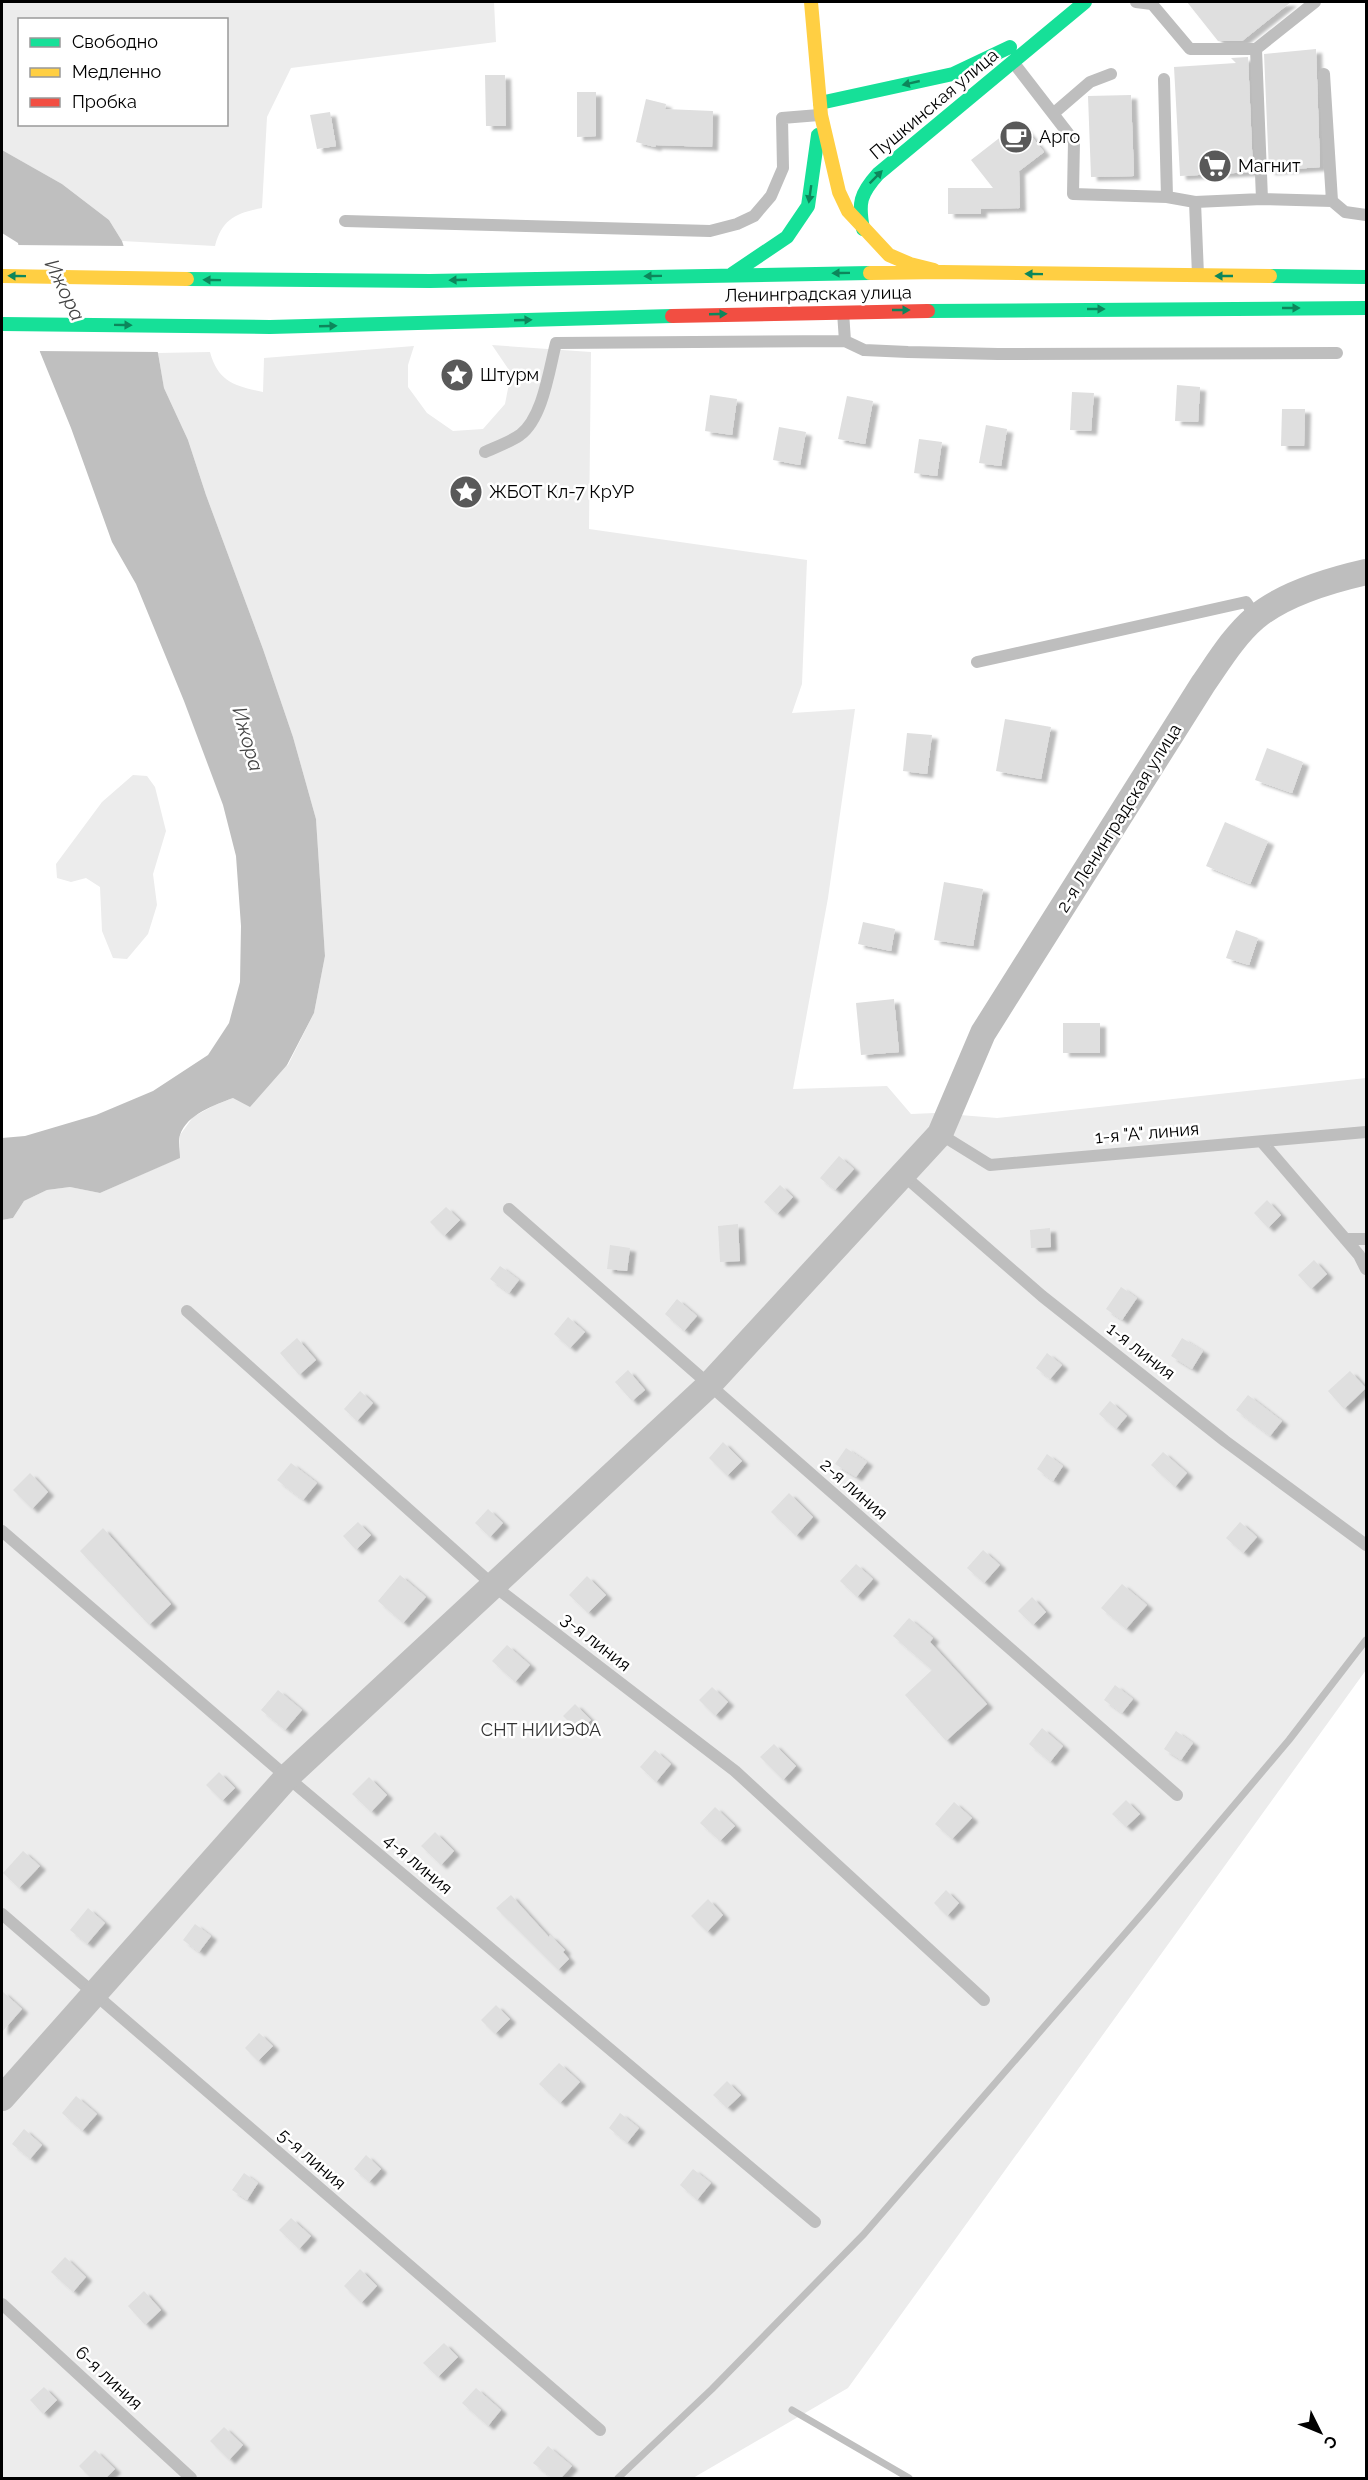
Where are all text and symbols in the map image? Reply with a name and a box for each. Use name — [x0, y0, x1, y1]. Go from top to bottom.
legend — [18, 18, 228, 126]
text: Свободно — [72, 31, 158, 52]
street label: Пушкинская улица — [865, 44, 1002, 163]
text: Медленно — [72, 61, 161, 82]
one-way arrow — [901, 79, 920, 89]
text: Пробка — [72, 91, 137, 112]
cafe icon: Арго — [998, 119, 1034, 155]
place label: Арго — [1039, 126, 1081, 147]
supermarket icon: Магнит — [1197, 148, 1233, 184]
place label: Магнит — [1238, 155, 1301, 176]
one-way arrow — [869, 170, 884, 184]
one-way arrow — [805, 184, 815, 203]
water label: Ижора — [40, 255, 90, 325]
one-way arrow — [832, 268, 851, 278]
one-way arrow — [1025, 269, 1044, 279]
one-way arrow — [8, 271, 27, 281]
one-way arrow — [643, 271, 662, 281]
one-way arrow — [1215, 271, 1234, 281]
one-way arrow — [203, 275, 222, 285]
one-way arrow — [448, 275, 467, 285]
street label: Ленинградская улица — [724, 281, 912, 306]
one-way arrow — [1282, 303, 1301, 313]
one-way arrow — [1087, 304, 1106, 314]
one-way arrow — [892, 306, 911, 315]
one-way arrow — [708, 310, 727, 319]
one-way arrow — [514, 315, 533, 325]
one-way arrow — [113, 321, 132, 330]
one-way arrow — [319, 321, 338, 330]
place icon: Штурм — [439, 357, 475, 393]
place label: Штурм — [480, 364, 539, 385]
place icon: ЖБОТ Кл-7 КрУР — [448, 474, 484, 510]
place label: ЖБОТ Кл-7 КрУР — [489, 481, 634, 502]
water label: Ижора — [227, 704, 269, 774]
street label: 2-я Ленинградская улица — [1052, 720, 1185, 916]
street label: 1-я "А" линия — [1094, 1117, 1200, 1148]
street label: 1-я линия — [1103, 1318, 1179, 1384]
street label: 2-я линия — [816, 1454, 892, 1524]
street label: 3-я линия — [557, 1608, 635, 1675]
park label: СНТ НИИЭФА — [481, 1719, 601, 1740]
street label: 4-я линия — [380, 1829, 457, 1898]
street label: 5-я линия — [274, 2124, 350, 2194]
street label: 6-я линия — [72, 2341, 147, 2414]
north arrow — [1290, 2402, 1350, 2462]
text: С — [1320, 2431, 1341, 2452]

